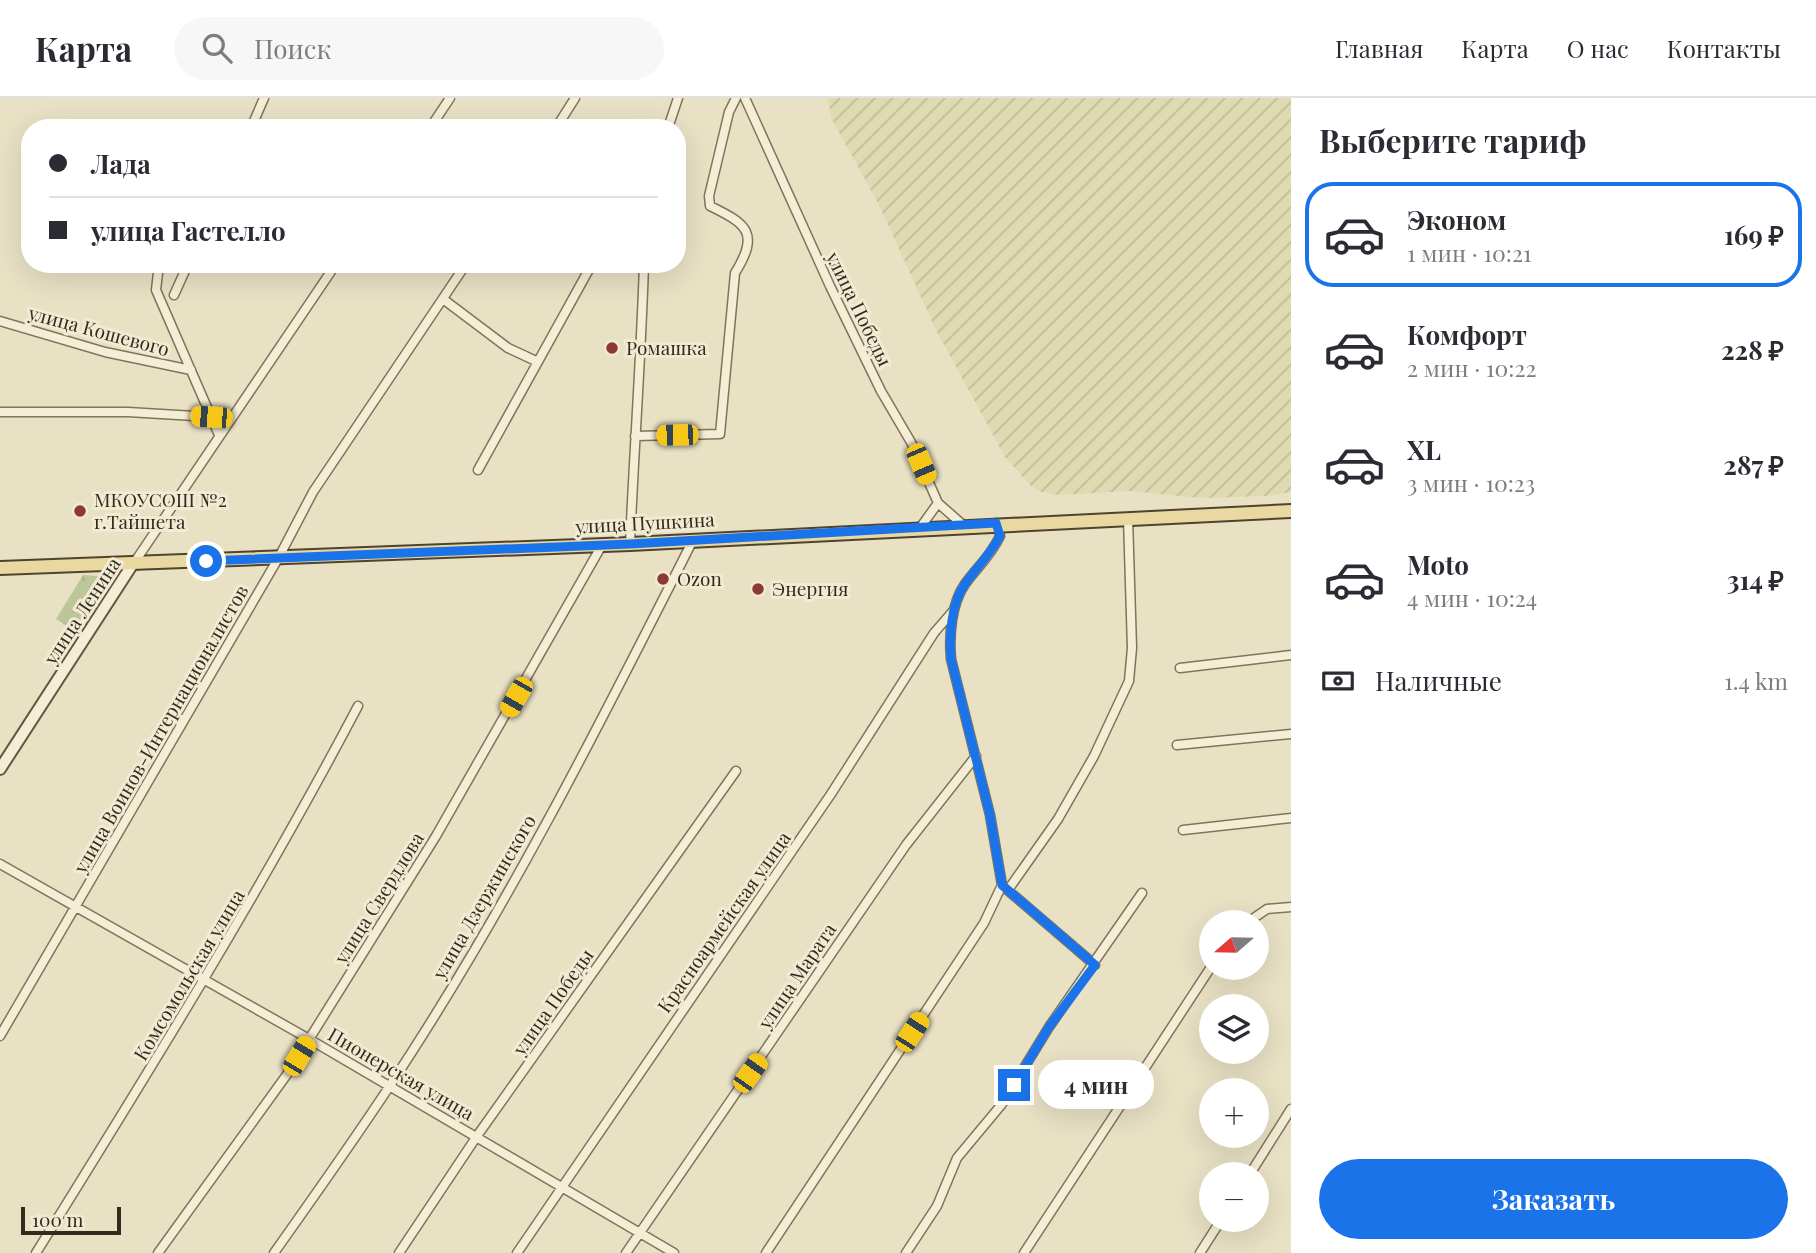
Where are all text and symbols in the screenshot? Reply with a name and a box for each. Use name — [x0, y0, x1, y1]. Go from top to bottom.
search box — [174, 17, 664, 80]
text: Карта — [35, 26, 132, 70]
icon: search — [198, 29, 236, 67]
text: Поиск — [254, 31, 331, 66]
text: Главная — [1335, 32, 1423, 64]
text: Карта — [1461, 32, 1529, 64]
text: О нас — [1567, 32, 1629, 64]
text: Контакты — [1667, 32, 1781, 64]
text: Выберите тариф — [1319, 118, 1586, 161]
text: Лада — [91, 146, 151, 181]
text: Эконом — [1407, 202, 1506, 237]
icon: car — [1323, 203, 1386, 266]
text: улица Гастелло — [91, 213, 286, 248]
text: 169 ₽ — [1724, 217, 1784, 252]
text: 1 мин · 10:21 — [1407, 237, 1532, 268]
street label: улица Победы — [820, 246, 899, 370]
street label: улица Кошевого — [25, 298, 173, 361]
text: Комфорт — [1407, 317, 1527, 352]
icon: car — [1323, 318, 1386, 381]
text: 228 ₽ — [1721, 332, 1784, 367]
place label: Ромашка — [626, 334, 707, 360]
marker: Ромашка — [604, 340, 620, 356]
text: 2 мин · 10:22 — [1407, 352, 1537, 383]
car — [190, 405, 233, 429]
car — [656, 424, 699, 446]
text: XL — [1407, 432, 1441, 467]
icon: car — [1323, 433, 1386, 496]
car — [904, 441, 939, 487]
text: 287 ₽ — [1723, 447, 1784, 482]
text: 3 мин · 10:23 — [1407, 467, 1535, 498]
place label: МКОУСОШ №2 г.Тайшета — [94, 486, 227, 534]
marker: МКОУСОШ №2 г.Тайшета — [72, 503, 88, 519]
street label: улица Пушкина — [574, 505, 716, 539]
route start — [190, 545, 222, 577]
text: Moto — [1407, 547, 1469, 582]
icon: car — [1323, 548, 1386, 611]
street label: улица Ленина — [36, 551, 126, 670]
text: 314 ₽ — [1727, 562, 1784, 597]
place label: Ozon — [677, 565, 723, 591]
marker: Ozon — [655, 571, 671, 587]
place label: Энергия — [772, 575, 848, 601]
street label: улица Воинов-Интернационалистов — [66, 580, 254, 878]
marker: Энергия — [750, 581, 766, 597]
text: 4 мин · 10:24 — [1407, 582, 1537, 613]
icon: cash — [1319, 662, 1357, 700]
text: Наличные — [1375, 663, 1502, 698]
text: 1.4 km — [1724, 665, 1788, 696]
car — [497, 674, 536, 720]
street label: улица Дзержинского — [425, 809, 541, 984]
street label: Красноармейская улица — [651, 825, 796, 1017]
street label: улица Свердлова — [327, 826, 429, 969]
street label: Комсомольская улица — [127, 884, 250, 1065]
north arrow — [1199, 910, 1269, 980]
map controls — [1199, 910, 1269, 1232]
street label: улица Марата — [751, 917, 841, 1034]
street label: улица Победы — [505, 943, 599, 1061]
button: layers — [1199, 994, 1269, 1064]
car — [892, 1009, 933, 1055]
street label: Пионерская улица — [324, 1021, 480, 1126]
car — [280, 1033, 319, 1079]
car — [730, 1050, 771, 1096]
callout: 4 мин — [1038, 1060, 1154, 1110]
route end — [998, 1069, 1030, 1101]
text: 4 мин — [1064, 1069, 1128, 1100]
button: + — [1199, 1078, 1269, 1148]
button: Заказать — [1319, 1159, 1788, 1239]
button: − — [1199, 1162, 1269, 1232]
scale bar — [21, 1204, 121, 1236]
text: 100 m — [32, 1206, 83, 1232]

